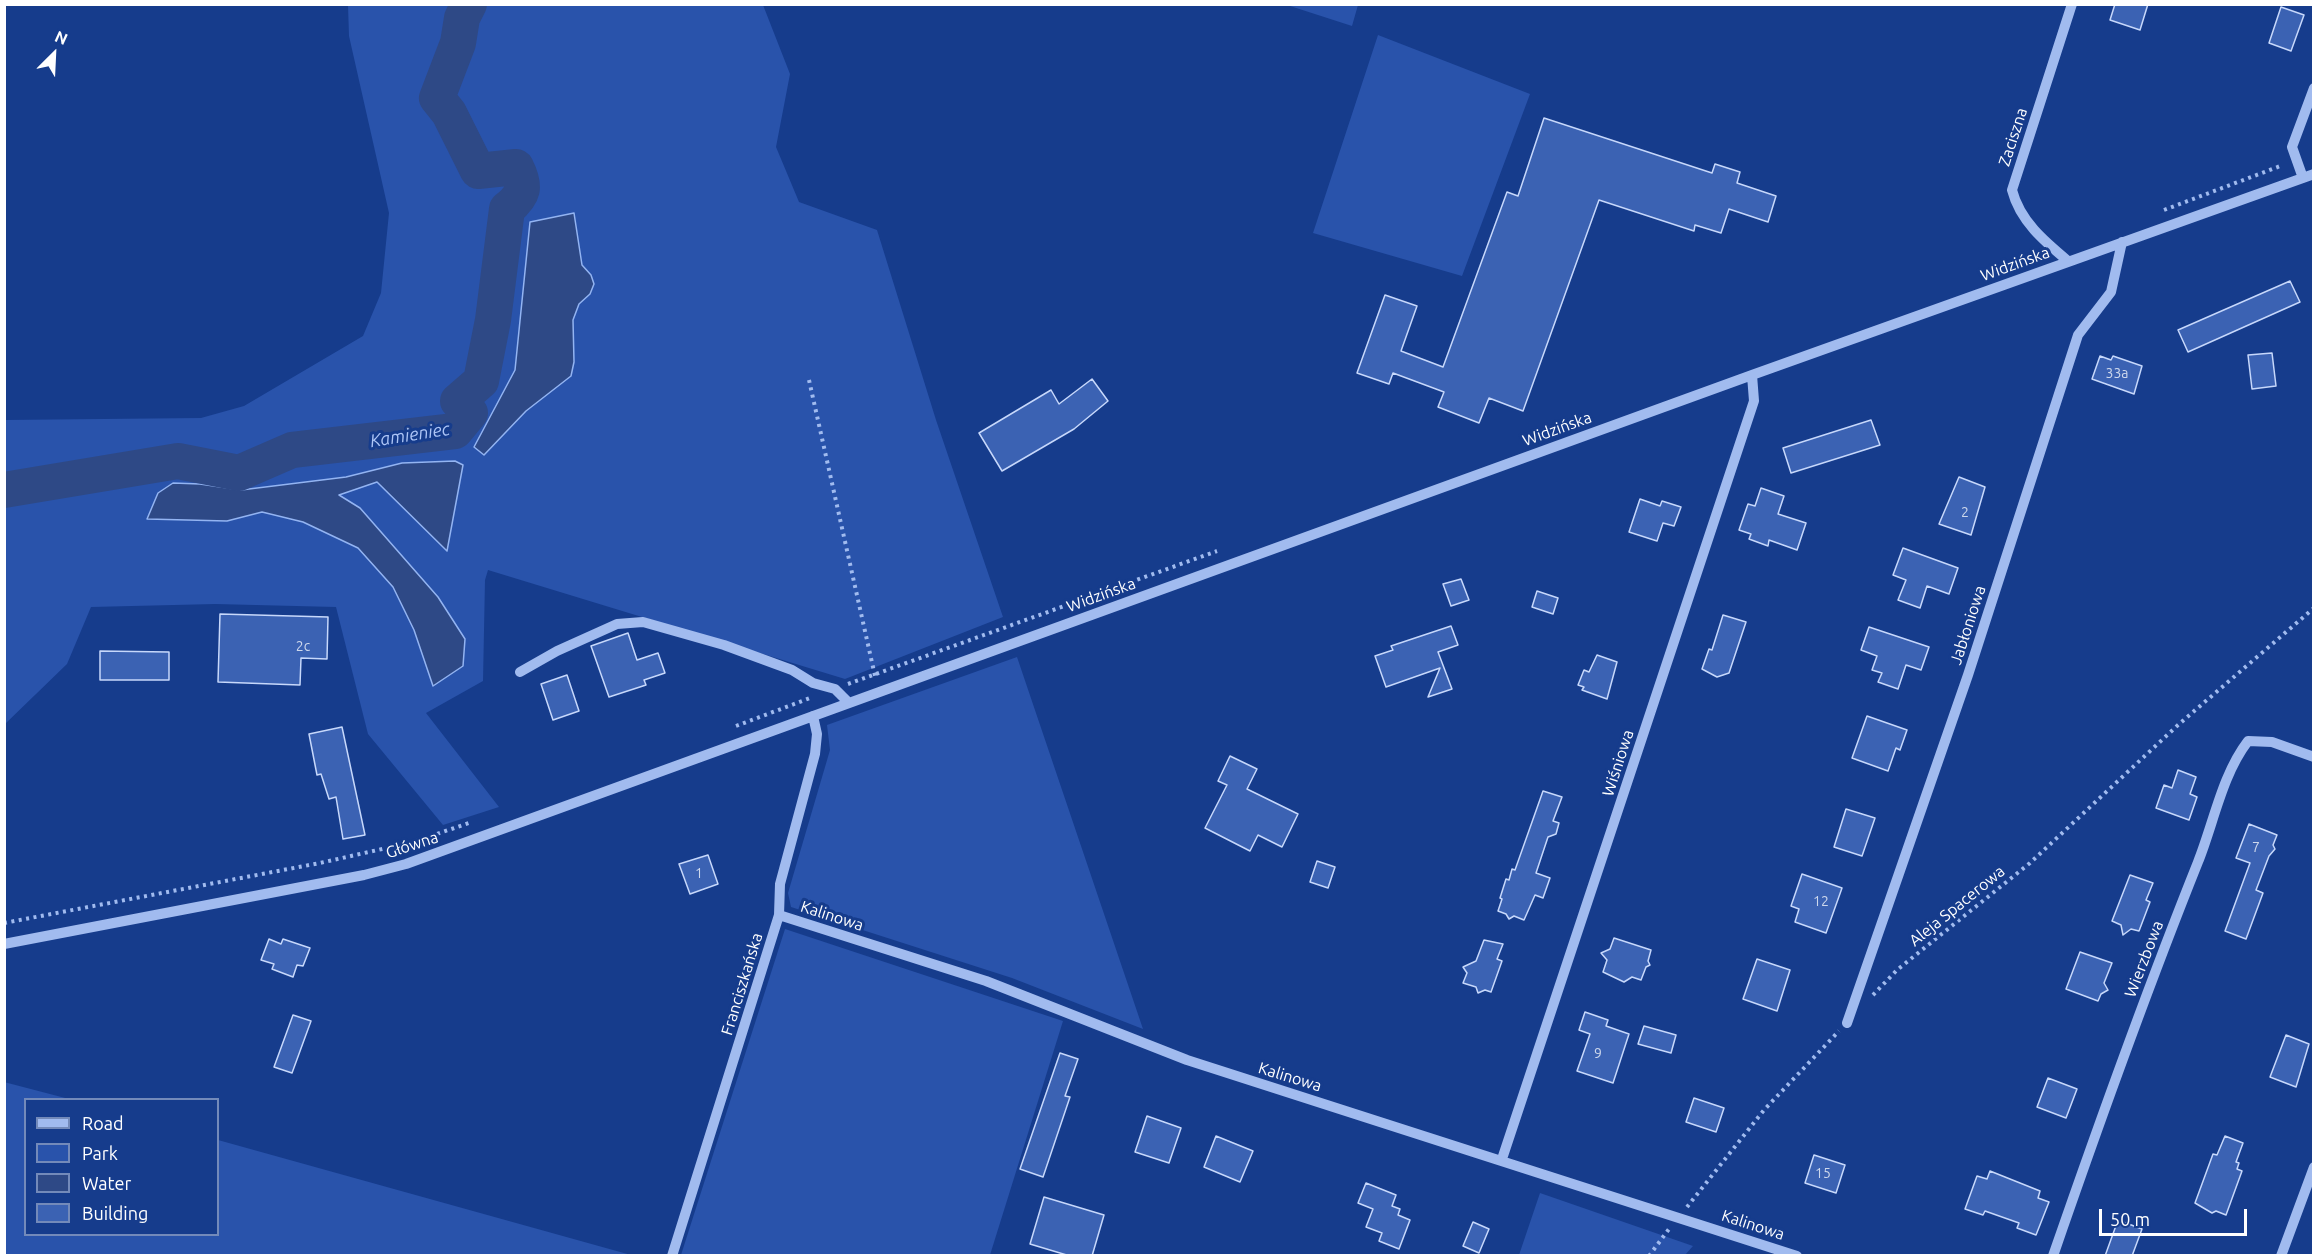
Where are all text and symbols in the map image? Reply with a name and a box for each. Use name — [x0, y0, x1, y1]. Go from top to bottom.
north arrow — [24, 24, 84, 84]
text: N — [52, 27, 70, 48]
street label: Zaciszna — [1995, 105, 2031, 169]
street label: Widzińska — [1978, 243, 2052, 285]
house number: 33a — [2106, 365, 2128, 381]
street label: Widzińska — [1520, 408, 1594, 450]
water label: Kamieniec — [368, 418, 452, 452]
house number: 2 — [1961, 504, 1969, 520]
street label: Widzińska — [1064, 574, 1138, 616]
street label: Jabłoniowa — [1946, 583, 1990, 667]
house number: 2c — [296, 638, 310, 654]
street label: Wiśniowa — [1598, 727, 1638, 799]
street label: Główna — [383, 828, 441, 862]
house number: 7 — [2252, 839, 2260, 855]
street label: Aleja Spacerowa — [1905, 862, 2009, 950]
house number: 1 — [695, 865, 703, 881]
house number: 12 — [1813, 893, 1829, 909]
street label: Kalinowa — [798, 897, 866, 935]
street label: Wierzbowa — [2121, 918, 2167, 1000]
street label: Franciszkańska — [717, 931, 767, 1037]
house number: 9 — [1594, 1045, 1602, 1061]
street label: Kalinowa — [1256, 1058, 1324, 1096]
legend — [24, 1098, 219, 1236]
text: Road — [82, 1113, 124, 1133]
text: Park — [82, 1143, 118, 1163]
house number: 15 — [1815, 1165, 1831, 1181]
text: Water — [82, 1173, 131, 1193]
scale bar — [2102, 1197, 2250, 1235]
text: Building — [82, 1203, 148, 1223]
street label: Kalinowa — [1719, 1206, 1787, 1244]
text: 50 m — [2110, 1209, 2150, 1229]

